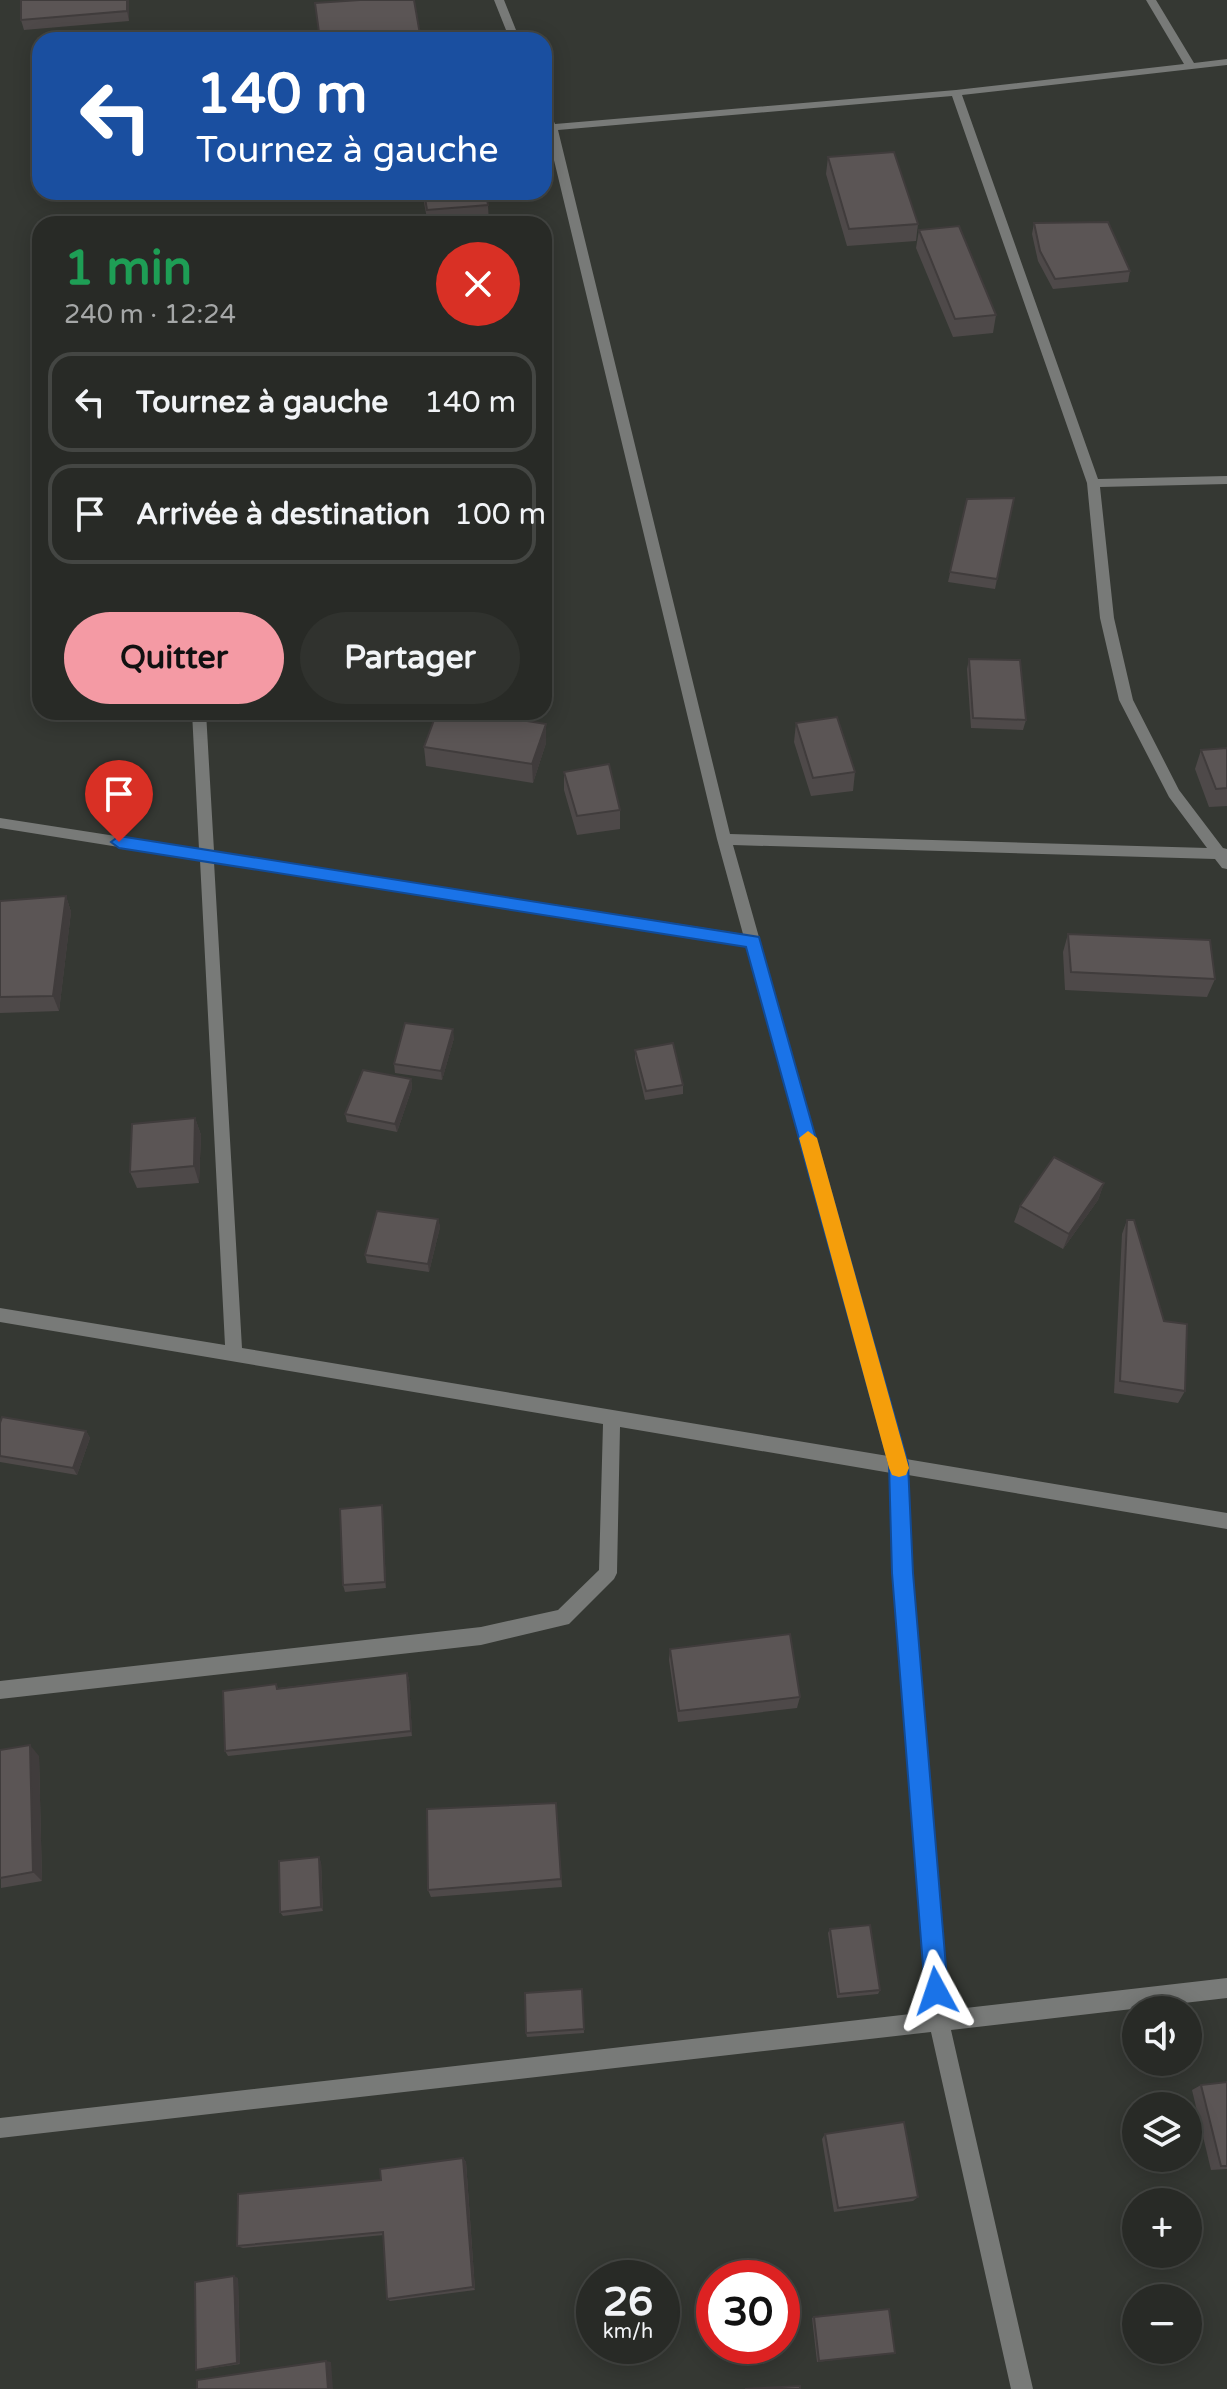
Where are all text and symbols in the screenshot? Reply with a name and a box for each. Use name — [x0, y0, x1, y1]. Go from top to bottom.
text: 140 m — [196, 61, 367, 128]
icon: left — [64, 64, 168, 168]
text: Tournez à gauche — [196, 129, 499, 172]
text: 1 min — [64, 240, 192, 298]
button: close — [436, 242, 520, 326]
text: 240 m · 12:24 — [64, 299, 236, 330]
icon: left — [68, 380, 112, 424]
text: Tournez à gauche — [136, 384, 388, 421]
text: 140 m — [424, 384, 516, 421]
icon: arrive — [68, 492, 112, 536]
text: Arrivée à destination — [136, 496, 430, 533]
text: 100 m — [454, 496, 546, 533]
button: Quitter — [64, 612, 284, 704]
button: Partager — [300, 612, 520, 704]
pin — [85, 760, 153, 842]
icon: arrive — [97, 772, 141, 816]
position arrow — [894, 1949, 978, 2033]
map controls — [1122, 1996, 1202, 2364]
button: sound — [1122, 1996, 1202, 2076]
button: layers — [1122, 2092, 1202, 2172]
button: + — [1122, 2188, 1202, 2268]
speed limit sign: 30 — [696, 2260, 800, 2364]
text: 26 — [603, 2278, 653, 2326]
button: − — [1122, 2284, 1202, 2364]
text: km/h — [603, 2320, 653, 2344]

